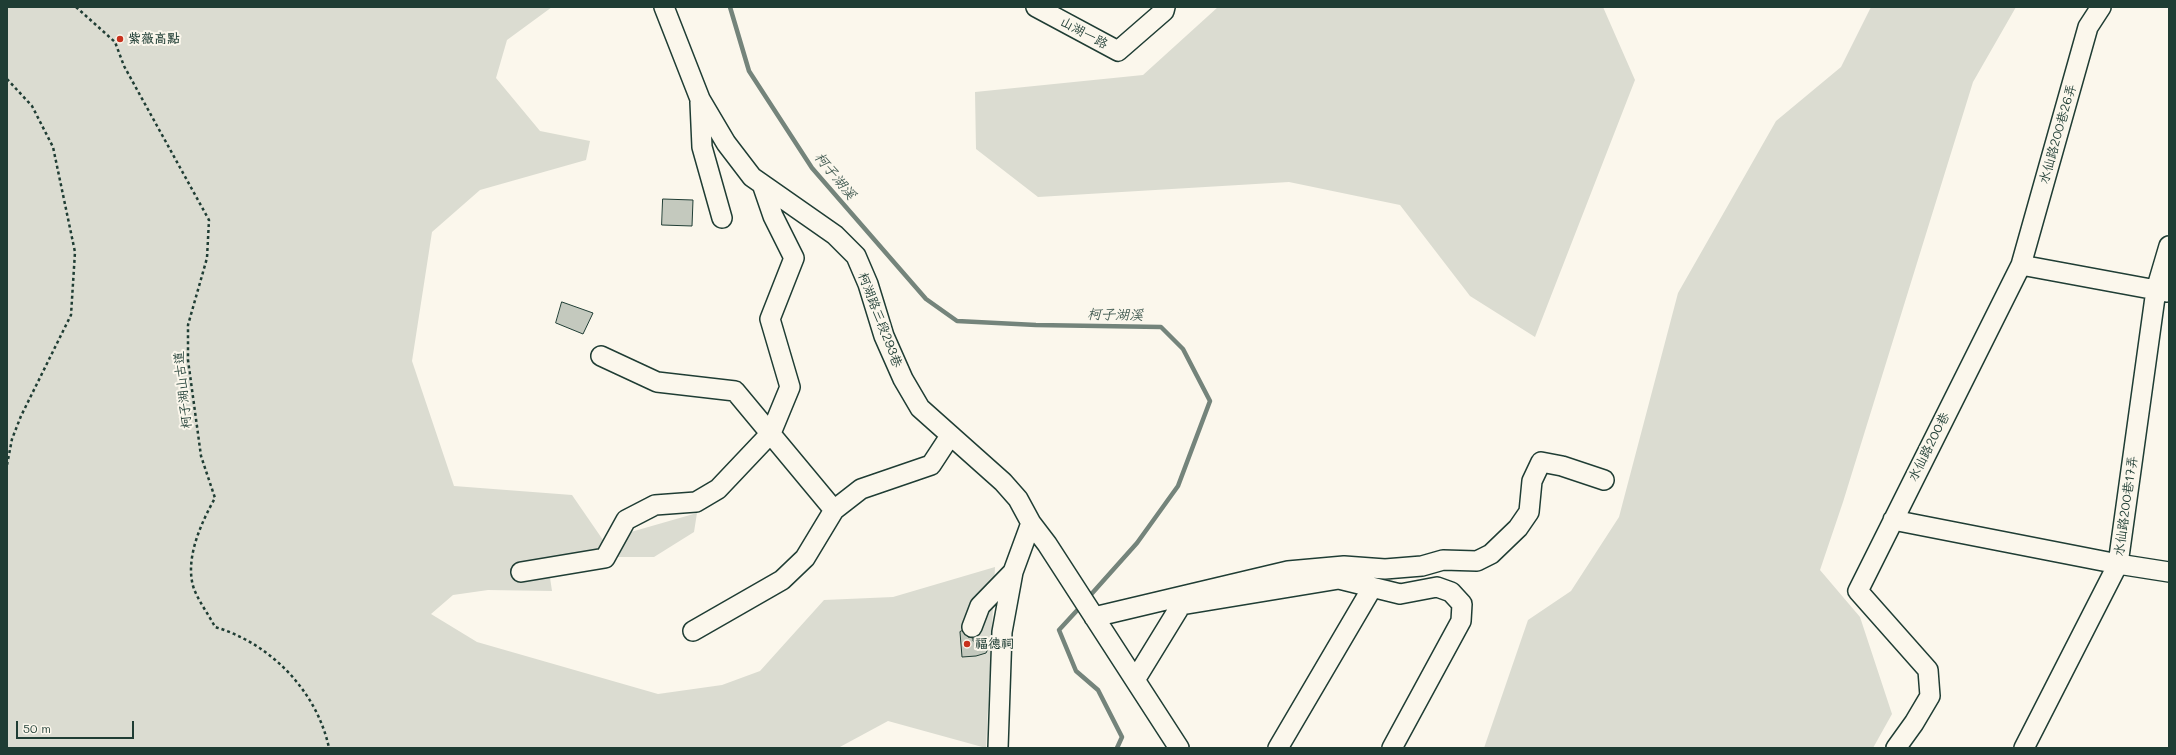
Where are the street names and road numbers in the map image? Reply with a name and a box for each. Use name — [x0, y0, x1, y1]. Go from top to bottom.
street label: 山湖一路 — [1057, 14, 1111, 52]
street label: 水仙路200巷26弄 — [2036, 82, 2080, 186]
street label: 柯湖路三段293巷 — [855, 270, 905, 370]
street label: 柯子湖山古道 — [171, 350, 195, 430]
street label: 水仙路200巷 — [1905, 410, 1953, 484]
street label: 水仙路200巷17弄 — [2111, 455, 2141, 557]

